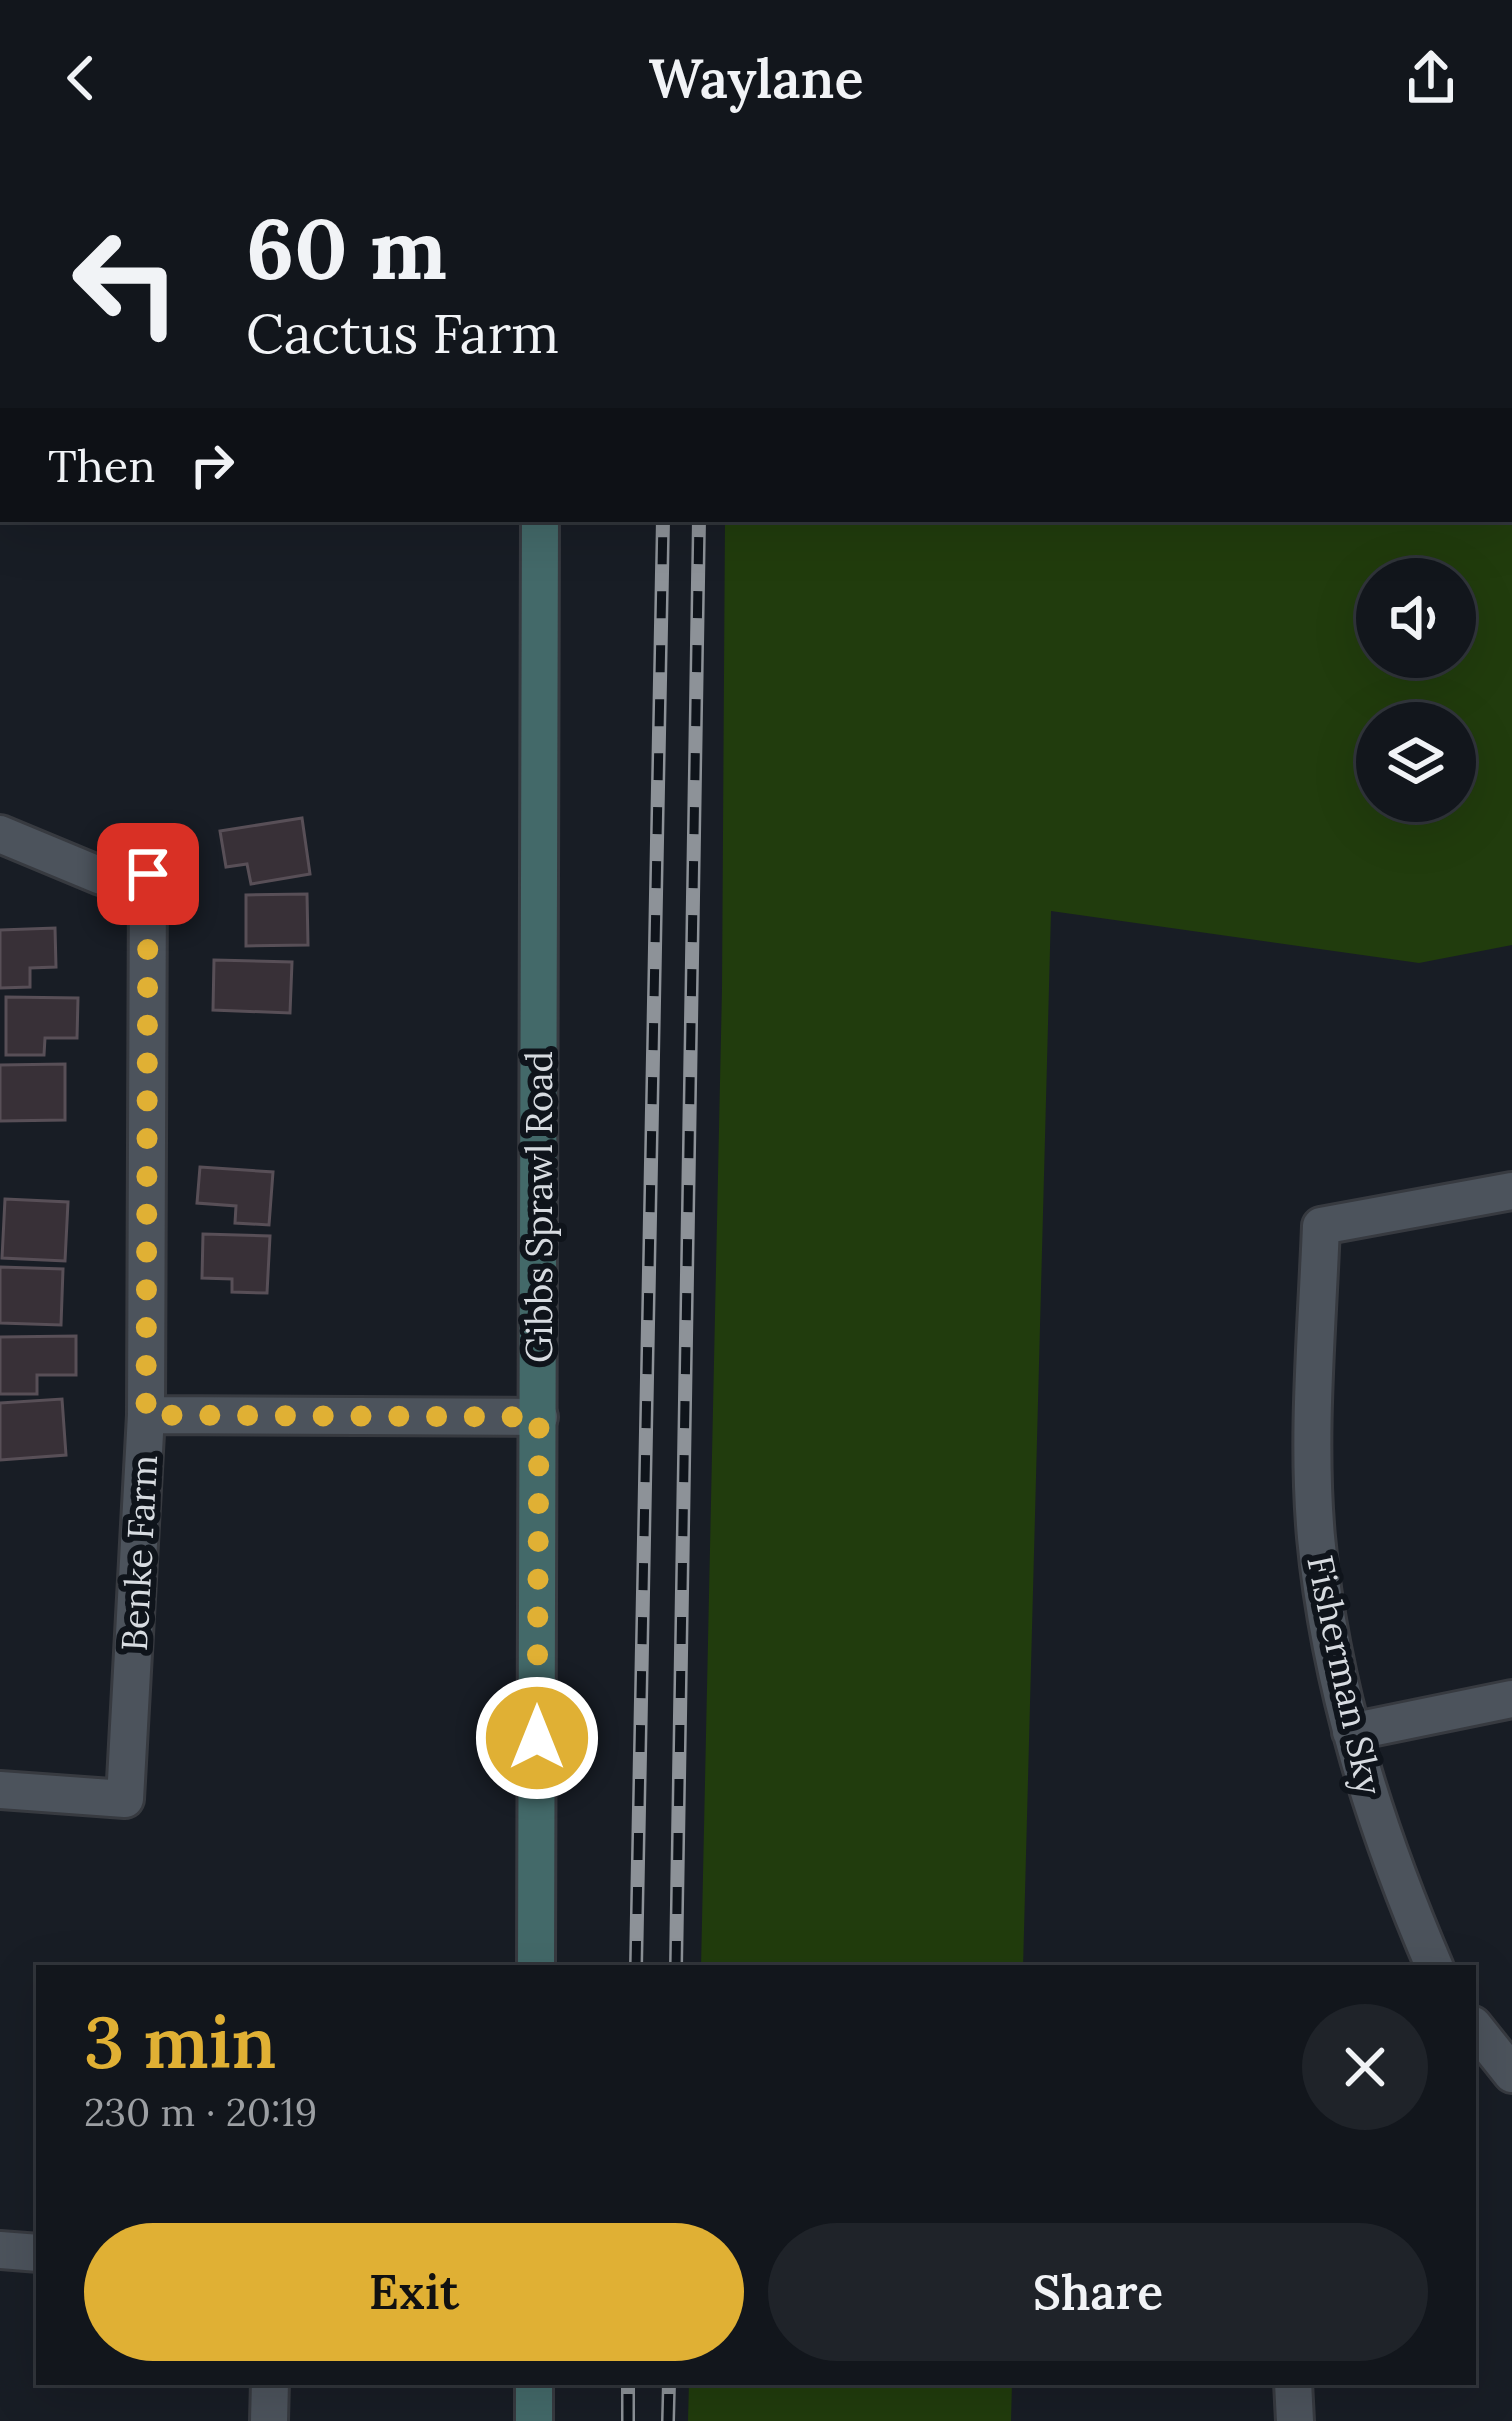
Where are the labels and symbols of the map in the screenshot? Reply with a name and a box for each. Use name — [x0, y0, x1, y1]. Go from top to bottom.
pin — [97, 823, 199, 925]
street label: Gibbs Sprawl Road — [516, 1051, 562, 1363]
street label: Benke Farm — [111, 1454, 167, 1652]
street label: Fisherman Sky — [1297, 1551, 1393, 1799]
position arrow — [474, 1675, 600, 1801]

